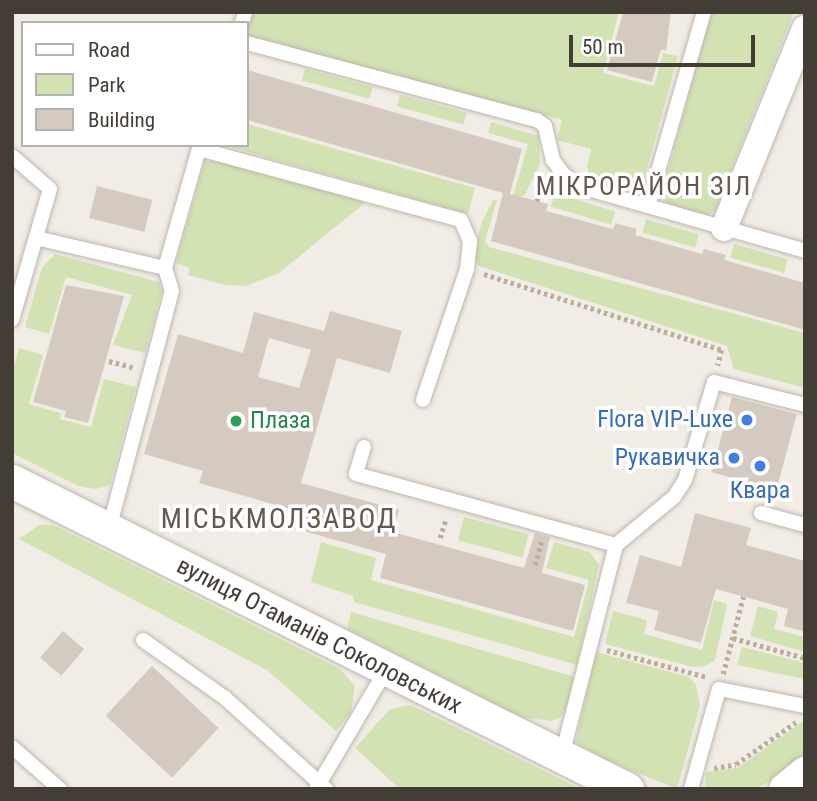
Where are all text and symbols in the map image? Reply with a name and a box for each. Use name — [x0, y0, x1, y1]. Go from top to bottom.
legend — [21, 21, 248, 147]
scale bar — [572, 21, 758, 65]
text: 50 m — [582, 35, 623, 59]
text: Road — [88, 38, 130, 62]
text: Park — [88, 73, 125, 97]
text: Building — [88, 108, 155, 132]
district label: МІКРОРАЙОН ЗІЛ — [538, 171, 750, 203]
place label: Flora VIP-Luxe — [597, 406, 733, 434]
place label: Плаза — [250, 407, 311, 435]
marker: Flora VIP-Luxe — [739, 412, 755, 428]
marker: Плаза — [228, 413, 244, 429]
place label: Рукавичка — [615, 444, 720, 472]
marker: Рукавичка — [726, 450, 742, 466]
marker: Квара — [752, 458, 768, 474]
place label: Квара — [730, 477, 790, 505]
district label: МІСЬКМОЛЗАВОД — [162, 502, 396, 536]
street label: вулиця Отаманів Соколовських — [172, 551, 466, 721]

